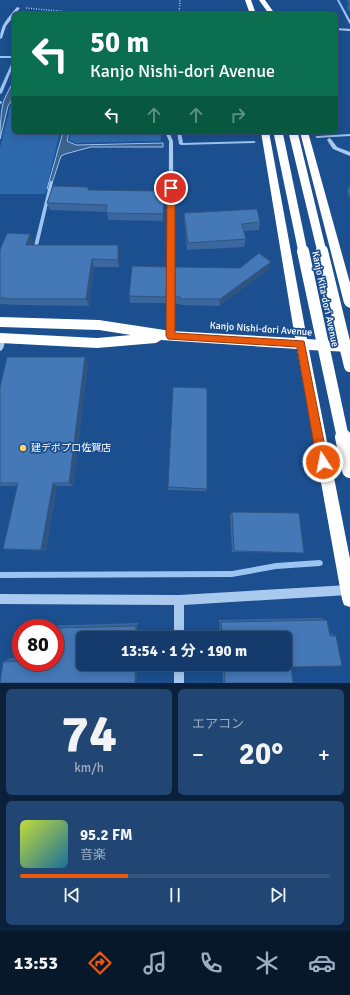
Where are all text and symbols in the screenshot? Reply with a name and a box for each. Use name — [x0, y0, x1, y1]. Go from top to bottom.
text: 50 m — [90, 26, 149, 60]
icon: left — [24, 28, 76, 80]
text: Kanjo Nishi-dori Avenue — [90, 60, 275, 82]
icon: left — [101, 104, 123, 126]
icon: ahead — [143, 104, 165, 126]
icon: ahead — [185, 104, 207, 126]
icon: right — [227, 104, 249, 126]
pin — [154, 171, 188, 205]
icon: arrive — [160, 177, 182, 199]
street label: Kanjo Kita-dori Avenue — [309, 250, 341, 348]
street label: Kanjo Nishi-dori Avenue — [209, 319, 313, 339]
position arrow — [302, 441, 344, 483]
place label: 建デポプロ佐賀店 — [31, 442, 111, 454]
marker: 建デポプロ佐賀店 — [18, 443, 28, 453]
speed limit sign: 80 — [12, 619, 64, 671]
text: 13:54 · 1 分 · 190 m — [121, 642, 247, 660]
text: 74 — [61, 702, 117, 766]
text: エアコン — [192, 716, 244, 732]
text: 20° — [239, 736, 283, 773]
text: − — [192, 741, 204, 768]
text: + — [318, 741, 330, 768]
text: km/h — [74, 760, 104, 776]
text: 95.2 FM — [80, 826, 132, 844]
text: 音楽 — [80, 847, 106, 863]
icon: previous — [61, 884, 83, 906]
icon: pause — [164, 884, 186, 906]
icon: next — [267, 884, 289, 906]
icon: directions — [86, 949, 114, 977]
icon: music — [141, 949, 169, 977]
icon: phone — [197, 949, 225, 977]
icon: climate — [253, 949, 281, 977]
icon: car — [308, 949, 336, 977]
text: 13:53 — [14, 952, 58, 974]

